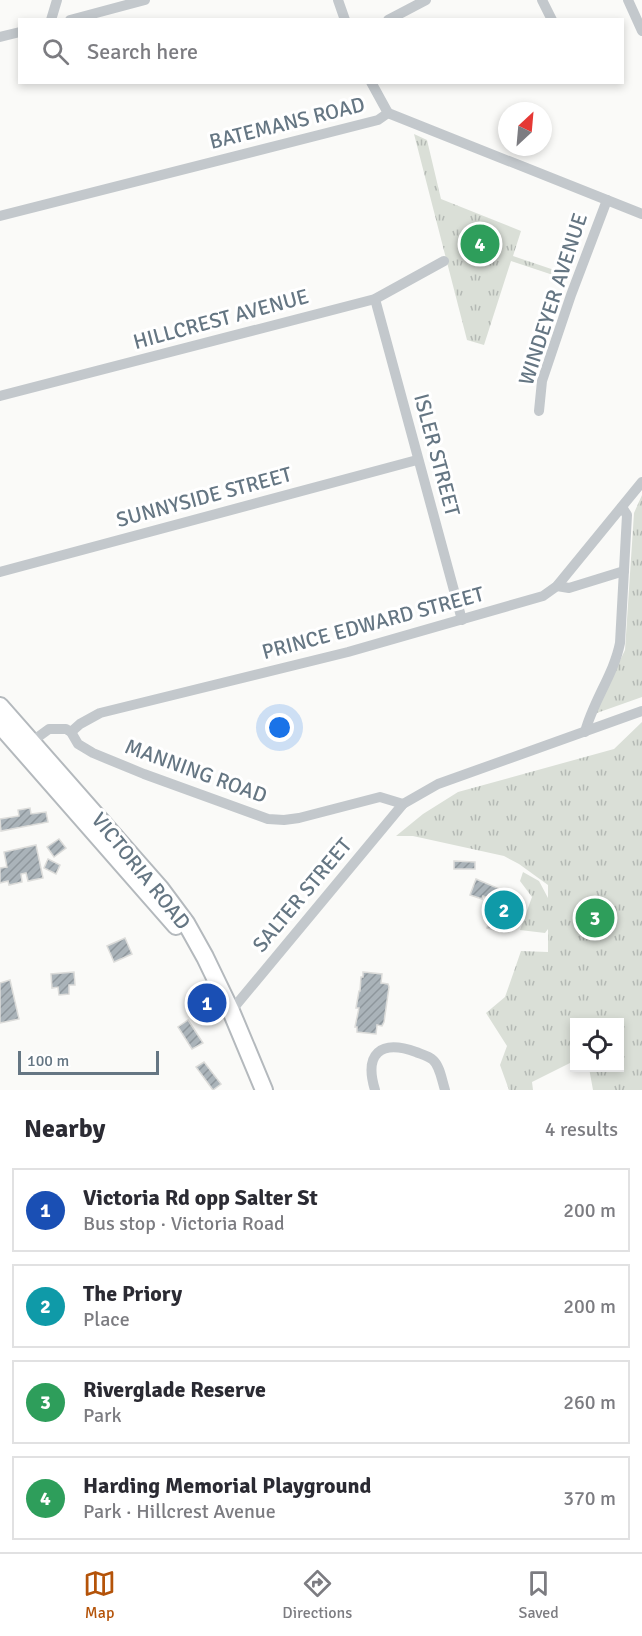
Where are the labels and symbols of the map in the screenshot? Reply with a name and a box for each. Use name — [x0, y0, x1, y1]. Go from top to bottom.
street label: BATEMANS ROAD — [207, 91, 367, 155]
north arrow — [498, 102, 552, 156]
street label: WINDEYER AVENUE — [513, 210, 593, 388]
pin: 4 — [460, 222, 500, 266]
street label: HILLCREST AVENUE — [130, 283, 312, 355]
street label: ISLER STREET — [408, 391, 466, 520]
street label: SUNNYSIDE STREET — [113, 461, 295, 533]
street label: PRINCE EDWARD STREET — [259, 581, 487, 665]
your location — [265, 713, 294, 742]
street label: MANNING ROAD — [121, 733, 271, 809]
street label: VICTORIA ROAD — [86, 807, 196, 935]
street label: SALTER STREET — [247, 832, 358, 957]
pin: 2 — [484, 888, 524, 932]
pin: 3 — [576, 896, 614, 940]
pin: 1 — [188, 980, 226, 1026]
scale bar — [18, 1048, 159, 1076]

